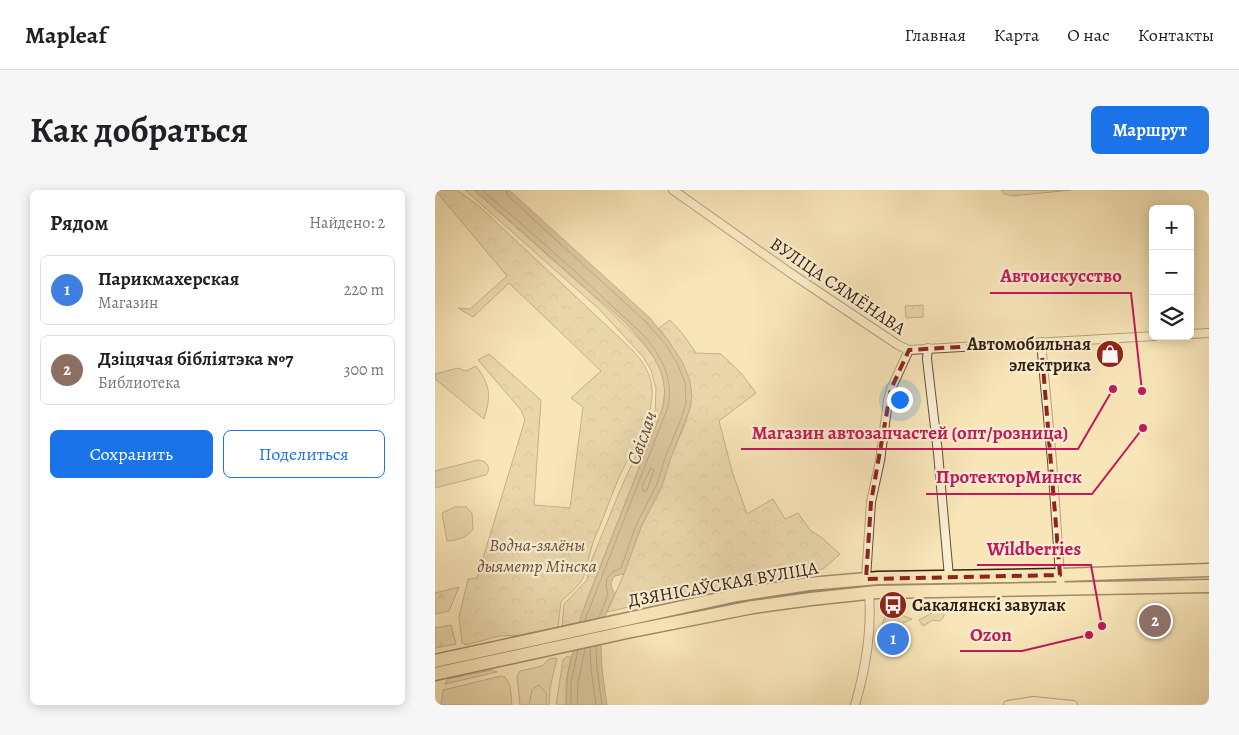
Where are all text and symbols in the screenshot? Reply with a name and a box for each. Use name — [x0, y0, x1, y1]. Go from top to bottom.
text: Mapleaf — [25, 19, 107, 51]
text: Главная — [905, 23, 966, 47]
text: Карта — [994, 23, 1039, 47]
text: О нас — [1067, 23, 1110, 47]
text: Контакты — [1138, 23, 1214, 47]
text: Как добраться — [30, 106, 248, 154]
button: Маршрут — [1091, 106, 1209, 154]
map controls — [1149, 205, 1194, 340]
button: + — [1149, 205, 1194, 250]
text: Рядом — [50, 209, 108, 237]
text: Найдено: 2 — [309, 212, 385, 234]
street label: ВУЛІЦА СЯМЁНАВА — [765, 232, 911, 341]
button: − — [1149, 250, 1194, 295]
callout: Автоискусство — [990, 259, 1131, 293]
text: Автоискусство — [999, 263, 1122, 289]
text: Парикмахерская — [98, 266, 239, 292]
text: 1 — [64, 279, 70, 301]
text: 220 m — [344, 279, 384, 301]
text: Магазин — [98, 292, 158, 314]
button: layers — [1149, 295, 1194, 340]
place label: Автомобильная электрика — [966, 332, 1091, 377]
shop icon: Автомобильная электрика — [1095, 339, 1125, 369]
text: Дзіцячая бібліятэка №7 — [98, 346, 293, 372]
text: 2 — [63, 359, 71, 381]
text: 300 m — [344, 359, 384, 381]
text: Библиотека — [98, 372, 181, 394]
your location — [887, 387, 913, 413]
water label: Свіслач — [620, 407, 664, 468]
callout: Магазин автозапчастей (опт/розница) — [741, 415, 1078, 449]
text: Магазин автозапчастей (опт/розница) — [752, 420, 1068, 446]
button: Сохранить — [50, 430, 213, 478]
button: Поделиться — [223, 430, 385, 478]
callout: ПротекторМинск — [926, 460, 1092, 494]
text: ПротекторМинск — [936, 464, 1082, 490]
callout: Wildberries — [977, 531, 1091, 565]
park label: Водна-зялёны дыяметр Мінска — [477, 533, 597, 578]
text: Wildberries — [986, 536, 1081, 562]
street label: ДЗЯНІСАЎСКАЯ ВУЛІЦА — [626, 555, 820, 613]
bus stop icon: Сакалянскі завулак — [878, 590, 908, 620]
place label: Сакалянскі завулак — [912, 593, 1066, 617]
pin: 2 — [1139, 602, 1171, 640]
callout: Ozon — [960, 617, 1022, 651]
pin: 1 — [877, 620, 909, 658]
text: Ozon — [970, 622, 1012, 648]

